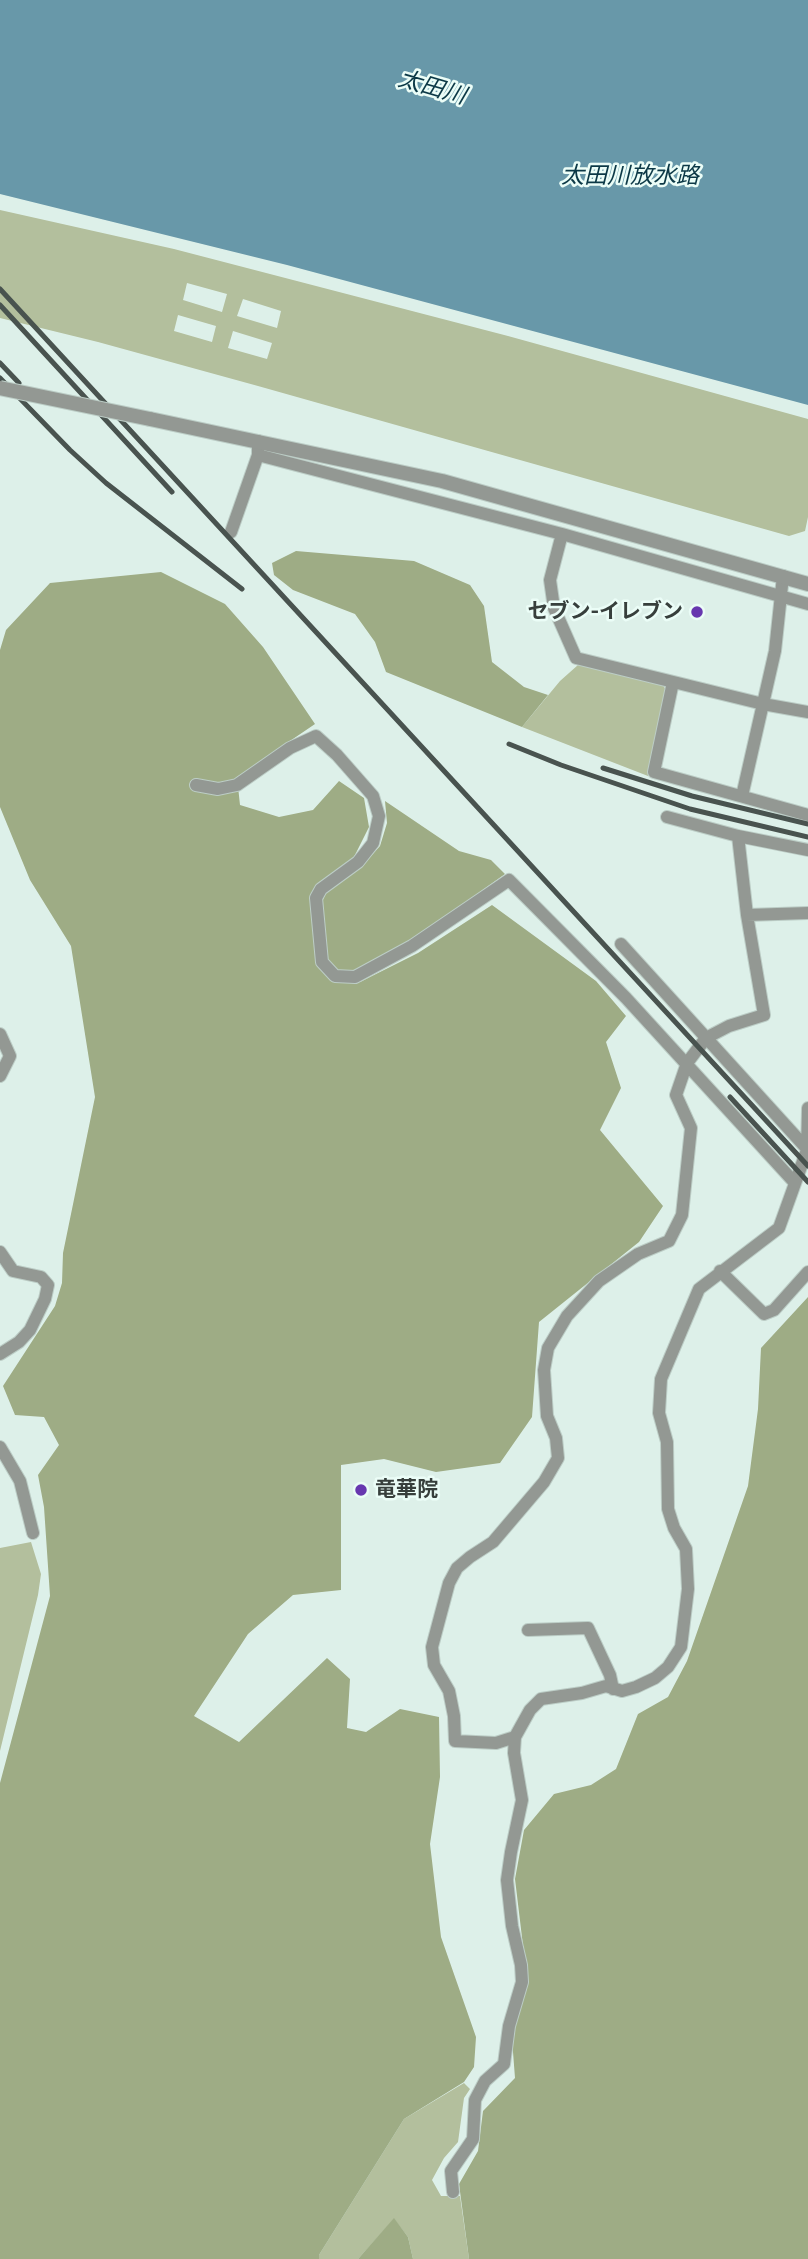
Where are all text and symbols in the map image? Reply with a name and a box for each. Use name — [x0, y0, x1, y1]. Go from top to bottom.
water label: 太田川 — [395, 65, 469, 111]
water label: 太田川放水路 — [561, 162, 699, 190]
place label: セブン-イレブン — [527, 599, 683, 625]
marker: セブン-イレブン — [689, 604, 705, 620]
place label: 竜華院 — [375, 1477, 438, 1503]
marker: 竜華院 — [353, 1482, 369, 1498]

